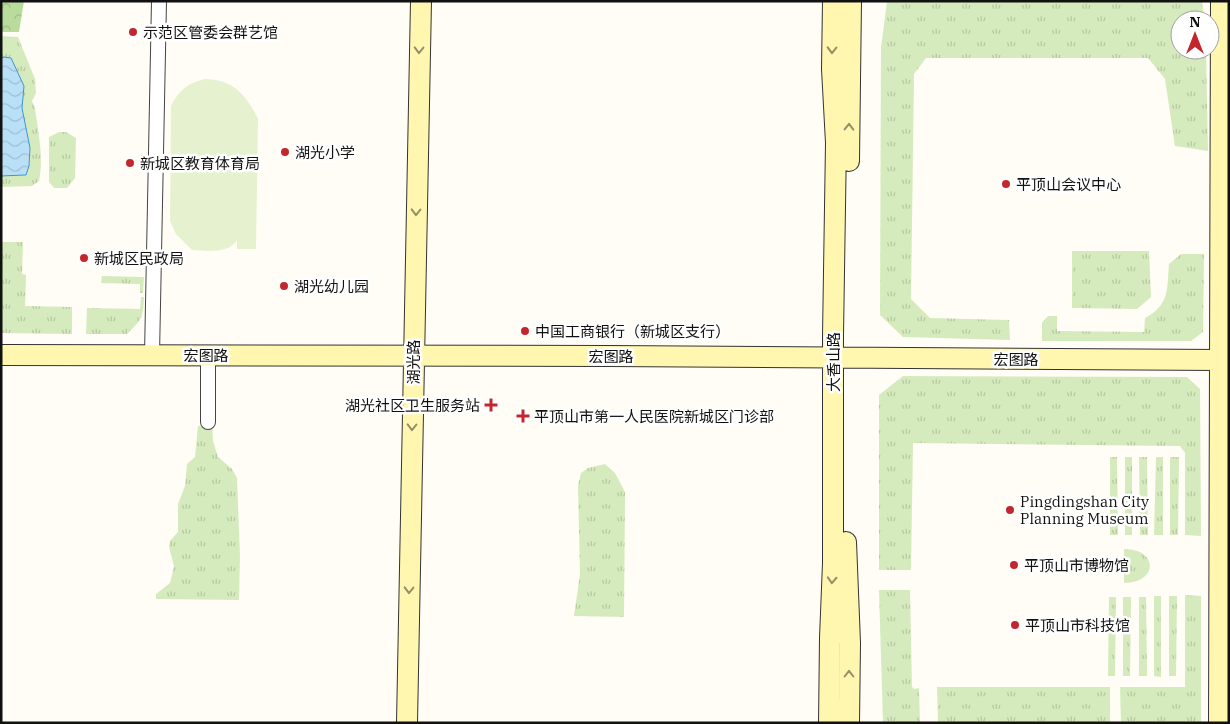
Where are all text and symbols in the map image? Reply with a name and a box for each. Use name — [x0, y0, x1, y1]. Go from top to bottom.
north arrow — [1170, 10, 1220, 60]
text: N — [1189, 13, 1201, 31]
place label: 示范区管委会群艺馆 — [143, 23, 278, 42]
marker: 示范区管委会群艺馆 — [127, 26, 139, 38]
one-way arrow — [414, 46, 425, 54]
one-way arrow — [827, 46, 837, 54]
one-way arrow — [844, 122, 855, 130]
place label: 湖光小学 — [295, 143, 355, 162]
marker: 湖光小学 — [279, 146, 291, 158]
place label: 新城区教育体育局 — [140, 154, 260, 173]
marker: 新城区教育体育局 — [124, 157, 136, 169]
place label: 平顶山会议中心 — [1016, 175, 1121, 194]
marker: 平顶山会议中心 — [1000, 178, 1012, 190]
one-way arrow — [411, 209, 421, 217]
place label: 新城区民政局 — [94, 249, 184, 268]
marker: 新城区民政局 — [78, 252, 90, 264]
place label: 湖光幼儿园 — [294, 277, 369, 296]
marker: 湖光幼儿园 — [278, 280, 290, 292]
place label: 中国工商银行（新城区支行） — [535, 322, 730, 341]
marker: 中国工商银行（新城区支行） — [519, 325, 531, 337]
street label: 大香山路 — [824, 332, 843, 392]
street label: 湖光路 — [404, 339, 423, 385]
street label: 宏图路 — [183, 346, 229, 365]
street label: 宏图路 — [588, 347, 634, 366]
street label: 宏图路 — [993, 350, 1039, 369]
place label: 湖光社区卫生服务站 — [345, 396, 480, 415]
marker: 湖光社区卫生服务站 — [484, 398, 498, 412]
place label: 平顶山市第一人民医院新城区门诊部 — [534, 407, 774, 426]
marker: 平顶山市第一人民医院新城区门诊部 — [516, 409, 530, 423]
one-way arrow — [407, 424, 417, 432]
place label: Pingdingshan City Planning Museum — [1020, 492, 1149, 528]
marker: Pingdingshan City Planning Museum — [1004, 504, 1016, 516]
place label: 平顶山市博物馆 — [1024, 556, 1129, 575]
marker: 平顶山市博物馆 — [1008, 559, 1020, 571]
one-way arrow — [827, 576, 838, 584]
one-way arrow — [404, 586, 414, 594]
place label: 平顶山市科技馆 — [1025, 616, 1130, 635]
marker: 平顶山市科技馆 — [1009, 619, 1021, 631]
one-way arrow — [844, 670, 855, 678]

